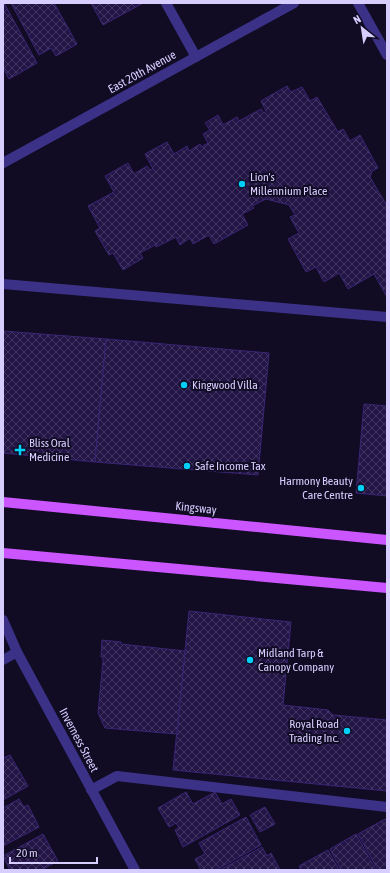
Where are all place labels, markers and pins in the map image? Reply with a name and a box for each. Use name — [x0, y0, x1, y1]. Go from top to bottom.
place label: Lion's Millennium Place — [250, 170, 328, 198]
marker: Lion's Millennium Place — [237, 179, 247, 189]
place label: Kingwood Villa — [192, 378, 258, 392]
marker: Kingwood Villa — [179, 380, 189, 390]
place label: Bliss Oral Medicine — [29, 436, 71, 464]
marker: Bliss Oral Medicine — [14, 444, 26, 456]
place label: Safe Income Tax — [195, 459, 266, 473]
marker: Safe Income Tax — [182, 461, 192, 471]
place label: Harmony Beauty Care Centre — [279, 474, 353, 502]
marker: Harmony Beauty Care Centre — [356, 483, 366, 493]
place label: Midland Tarp & Canopy Company — [258, 646, 334, 674]
marker: Midland Tarp & Canopy Company — [245, 655, 255, 665]
place label: Royal Road Trading Inc. — [289, 717, 339, 745]
marker: Royal Road Trading Inc. — [342, 726, 352, 736]

